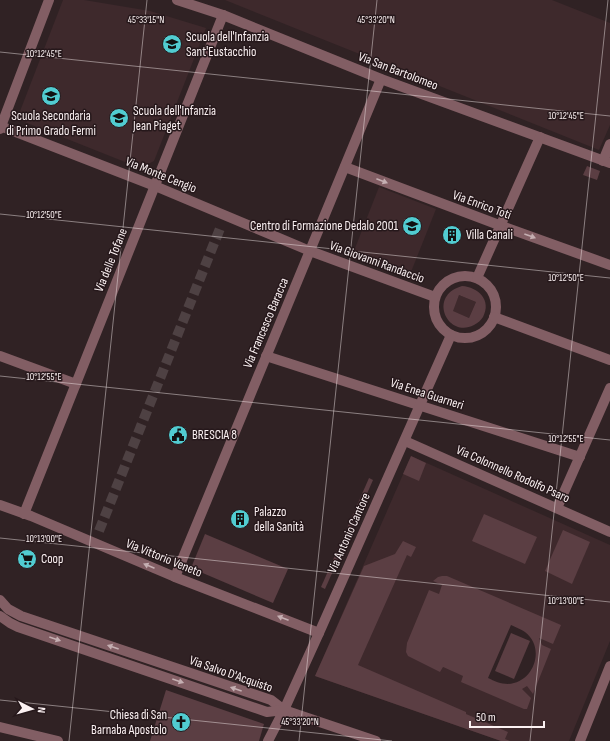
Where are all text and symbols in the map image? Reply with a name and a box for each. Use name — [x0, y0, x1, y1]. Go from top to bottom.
text: 45°33'15"N — [128, 14, 164, 26]
text: 45°33'20"N — [357, 14, 395, 26]
place label: Scuola dell'Infanzia Sant'Eustacchio — [186, 29, 269, 60]
school or university icon: Scuola dell'Infanzia Sant'Eustacchio — [161, 33, 183, 55]
text: 10°12'45"E — [26, 48, 62, 60]
street label: Via San Bartolomeo — [356, 48, 440, 94]
school or university icon: Scuola Secondaria di Primo Grado Fermi — [40, 85, 62, 107]
place label: Scuola dell'Infanzia Jean Piaget — [132, 103, 216, 134]
school or university icon: Scuola dell'Infanzia Jean Piaget — [108, 107, 130, 129]
place label: Scuola Secondaria di Primo Grado Fermi — [6, 108, 96, 139]
text: 10°12'45"E — [548, 110, 584, 122]
street label: Via Monte Cengio — [123, 153, 199, 197]
one-way arrow — [376, 178, 388, 184]
street label: Via Enrico Toti — [451, 187, 513, 223]
text: 10°12'50"E — [26, 209, 62, 221]
school or university icon: Centro di Formazione Dedalo 2001 — [401, 215, 423, 237]
place label: Centro di Formazione Dedalo 2001 — [250, 218, 398, 234]
building icon: Villa Canali — [441, 224, 463, 246]
street label: Via delle Tofane — [91, 226, 131, 294]
place label: Villa Canali — [466, 227, 513, 243]
one-way arrow — [524, 233, 536, 239]
street label: Via Giovanni Randaccio — [327, 237, 427, 287]
text: 10°12'50"E — [548, 272, 584, 284]
street label: Via Francesco Baracca — [240, 275, 292, 371]
text: 10°12'55"E — [26, 371, 62, 383]
street label: Via Enea Guarneri — [388, 375, 466, 413]
public building icon: BRESCIA 8 — [167, 424, 189, 446]
place label: BRESCIA 8 — [192, 427, 237, 443]
text: 10°12'55"E — [548, 433, 584, 445]
street label: Via Colonnello Rodolfo Psaro — [454, 442, 572, 506]
street label: Via Antonio Cantore — [324, 490, 374, 576]
place label: Palazzo della Sanità — [254, 504, 304, 535]
building icon: Palazzo della Sanità — [229, 508, 251, 530]
text: 10°13'00"E — [26, 533, 62, 545]
street label: Via Vittorio Veneto — [123, 535, 205, 581]
supermarket icon: Coop — [16, 548, 38, 570]
place label: Coop — [41, 551, 63, 567]
one-way arrow — [142, 563, 154, 569]
text: 10°13'00"E — [548, 595, 584, 607]
one-way arrow — [277, 615, 289, 621]
one-way arrow — [49, 636, 61, 642]
one-way arrow — [107, 644, 119, 650]
street label: Via Salvo D'Acquisto — [187, 652, 275, 696]
one-way arrow — [172, 679, 184, 685]
one-way arrow — [230, 685, 242, 691]
north arrow — [12, 689, 52, 729]
scale bar — [470, 703, 544, 729]
text: N — [35, 706, 48, 714]
place label: Chiesa di San Barnaba Apostolo — [91, 707, 167, 738]
text: 50 m — [476, 710, 496, 725]
church icon: Chiesa di San Barnaba Apostolo — [170, 711, 192, 733]
text: 45°33'20"N — [281, 716, 319, 728]

